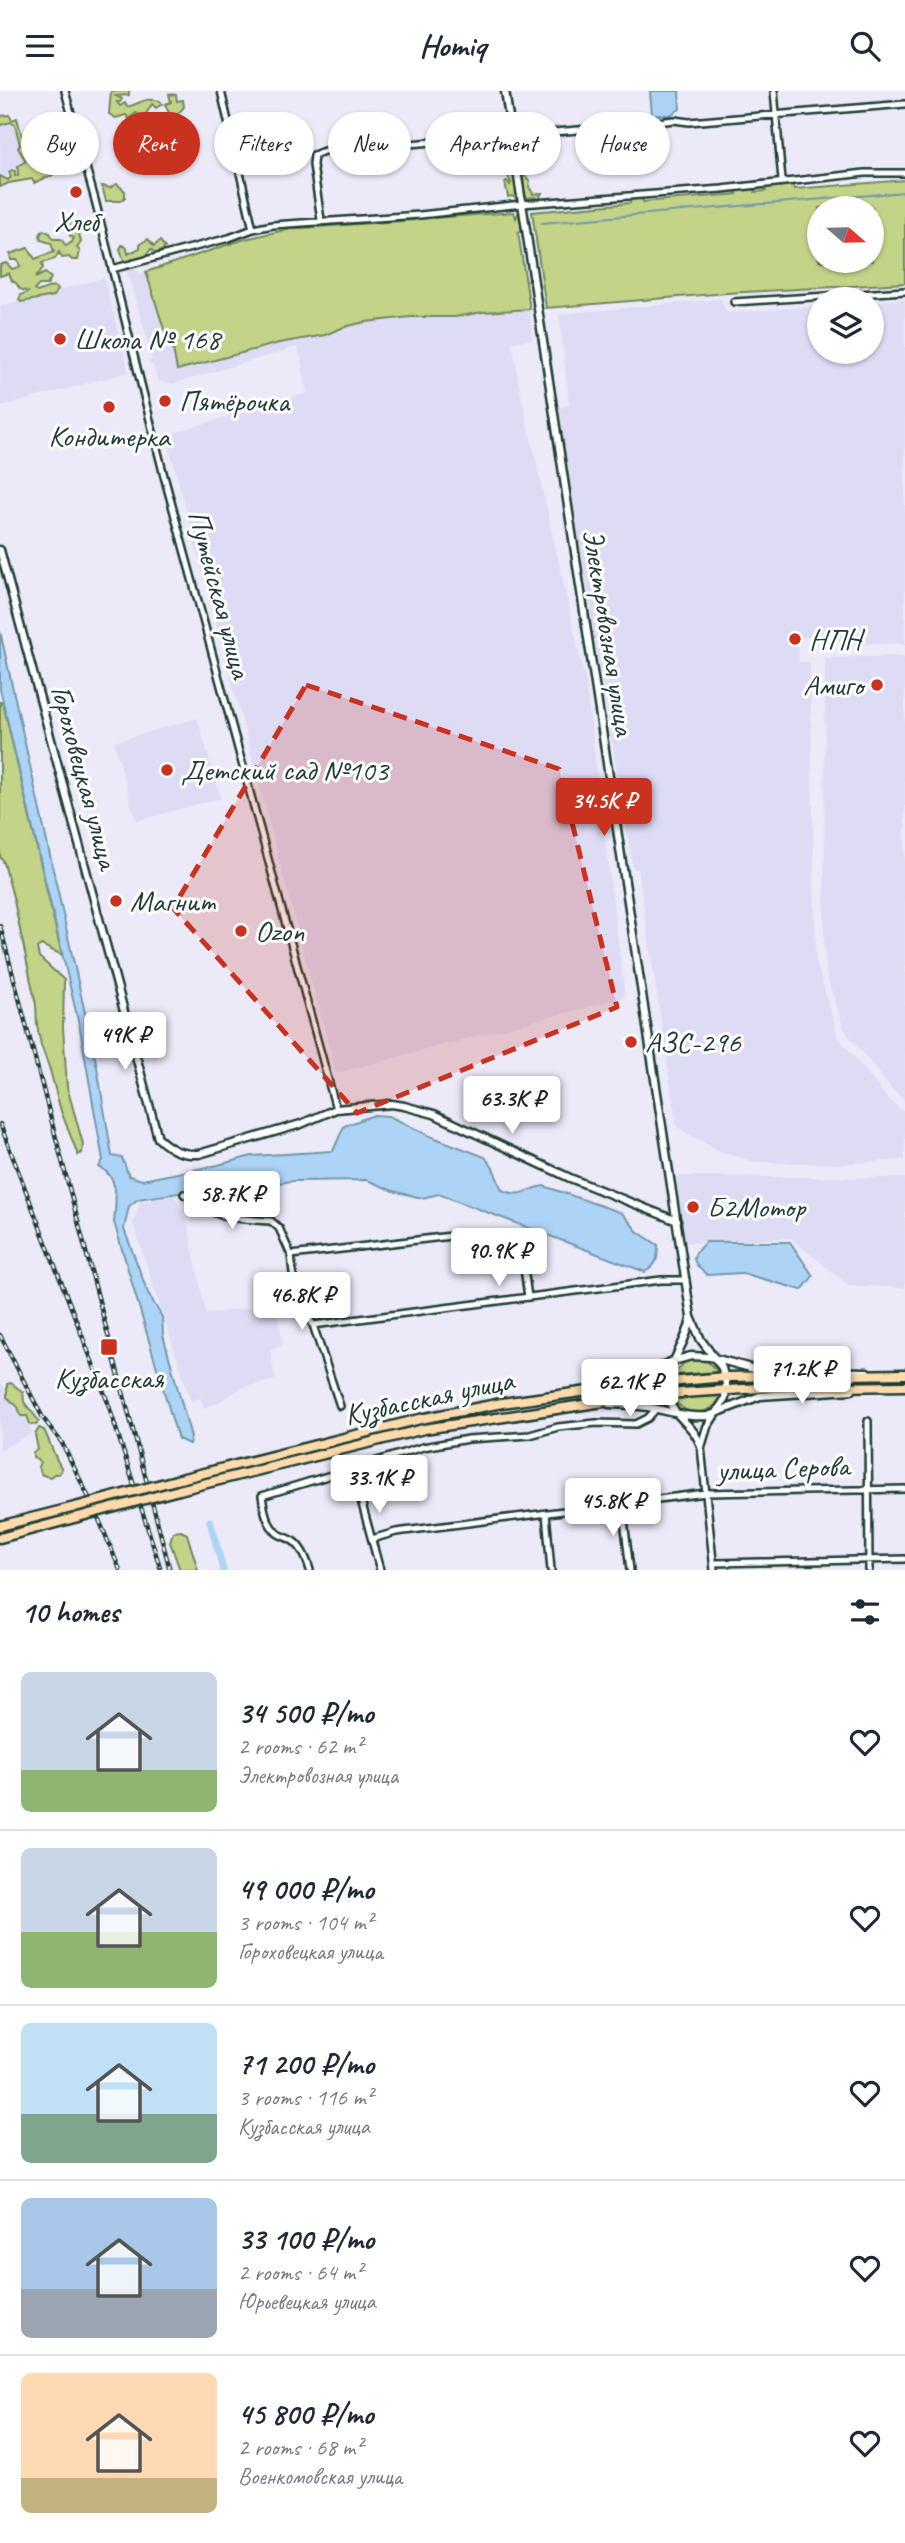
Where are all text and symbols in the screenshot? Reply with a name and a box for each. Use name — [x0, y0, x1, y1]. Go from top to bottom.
text: Homiq — [419, 25, 486, 66]
icon: menu — [21, 27, 59, 65]
icon: search — [846, 27, 884, 65]
chip: Buy — [21, 112, 99, 175]
chip: Rent — [113, 112, 200, 175]
chip: Filters — [214, 112, 314, 175]
chip: New — [328, 112, 411, 175]
chip: Apartment — [425, 112, 561, 175]
chip: House — [575, 112, 670, 175]
marker: Хлеб — [68, 184, 84, 200]
north arrow — [807, 196, 884, 273]
map controls — [807, 196, 884, 364]
place label: Хлеб — [54, 202, 103, 240]
button: layers — [807, 287, 884, 364]
place label: Школа № 168 — [74, 320, 222, 358]
marker: Школа № 168 — [52, 331, 68, 347]
place label: Пятёрочка — [179, 382, 291, 420]
marker: Пятёрочка — [157, 393, 173, 409]
marker: Кондитерка — [101, 399, 117, 415]
place label: Кондитерка — [48, 417, 171, 455]
street label: Путейская улица — [179, 506, 261, 684]
street label: Электровозная улица — [574, 526, 644, 740]
place label: НПН — [809, 620, 866, 658]
marker: НПН — [787, 631, 803, 647]
place label: Амиго — [803, 666, 866, 704]
marker: Амиго — [869, 677, 885, 693]
street label: Гороховецкая улица — [42, 681, 128, 876]
place label: Детский сад №103 — [181, 751, 391, 789]
marker: Детский сад №103 — [159, 762, 175, 778]
pin: 34.5K ₽ — [539, 779, 669, 838]
text: 34.5K ₽ — [572, 786, 636, 815]
place label: Магнит — [130, 882, 216, 920]
marker: Магнит — [108, 893, 124, 909]
place label: Ozon — [255, 912, 305, 950]
marker: Ozon — [233, 923, 249, 939]
pin: 49K ₽ — [76, 1013, 174, 1072]
text: 49K ₽ — [100, 1020, 150, 1049]
place label: АЗС-296 — [645, 1023, 742, 1061]
marker: АЗС-296 — [623, 1034, 639, 1050]
pin: 63.3K ₽ — [447, 1077, 577, 1136]
text: 63.3K ₽ — [479, 1084, 545, 1113]
pin: 58.7K ₽ — [167, 1171, 297, 1231]
text: 58.7K ₽ — [200, 1179, 264, 1208]
place label: Б2Мотор — [707, 1188, 807, 1226]
marker: Б2Мотор — [685, 1199, 701, 1215]
pin: 90.9K ₽ — [434, 1229, 564, 1288]
text: 90.9K ₽ — [467, 1236, 531, 1265]
pin: 46.8K ₽ — [237, 1273, 367, 1332]
text: 46.8K ₽ — [269, 1280, 335, 1309]
marker: Кузбасская — [99, 1337, 119, 1357]
pin: 71.2K ₽ — [737, 1347, 867, 1406]
text: 71.2K ₽ — [770, 1354, 834, 1383]
place label: Кузбасская — [55, 1359, 164, 1397]
pin: 62.1K ₽ — [565, 1359, 695, 1419]
street label: Кузбасская улица — [341, 1360, 519, 1433]
text: 62.1K ₽ — [597, 1367, 663, 1396]
street label: улица Серова — [714, 1447, 853, 1489]
pin: 33.1K ₽ — [314, 1455, 444, 1515]
text: 33.1K ₽ — [347, 1463, 411, 1492]
pin: 45.8K ₽ — [548, 1479, 678, 1538]
text: 45.8K ₽ — [581, 1486, 645, 1515]
text: 10 homes — [21, 1593, 119, 1631]
icon: filters — [846, 1593, 884, 1631]
text: 34 500 ₽/mo — [238, 1694, 373, 1732]
icon: home — [77, 1700, 161, 1784]
icon: heart — [846, 1723, 884, 1761]
text: 2 rooms · 62 m² — [238, 1732, 362, 1761]
text: Электровозная улица — [238, 1761, 398, 1790]
text: 49 000 ₽/mo — [238, 1870, 374, 1908]
icon: home — [77, 1876, 161, 1960]
icon: heart — [846, 1899, 884, 1937]
text: 3 rooms · 104 m² — [238, 1908, 373, 1937]
text: Гороховецкая улица — [238, 1937, 383, 1966]
text: 71 200 ₽/mo — [238, 2045, 374, 2083]
icon: home — [77, 2051, 161, 2135]
icon: heart — [846, 2074, 884, 2112]
text: 3 rooms · 116 m² — [238, 2083, 373, 2112]
text: Кузбасская улица — [238, 2112, 370, 2141]
text: 33 100 ₽/mo — [238, 2220, 374, 2258]
icon: home — [77, 2226, 161, 2310]
icon: heart — [846, 2249, 884, 2287]
text: 2 rooms · 64 m² — [238, 2258, 362, 2287]
text: Юрьевецкая улица — [238, 2287, 376, 2316]
text: 45 800 ₽/mo — [238, 2395, 373, 2433]
icon: home — [77, 2401, 161, 2485]
icon: heart — [846, 2424, 884, 2462]
text: 2 rooms · 68 m² — [238, 2433, 362, 2462]
text: Военкомовская улица — [238, 2462, 402, 2491]

